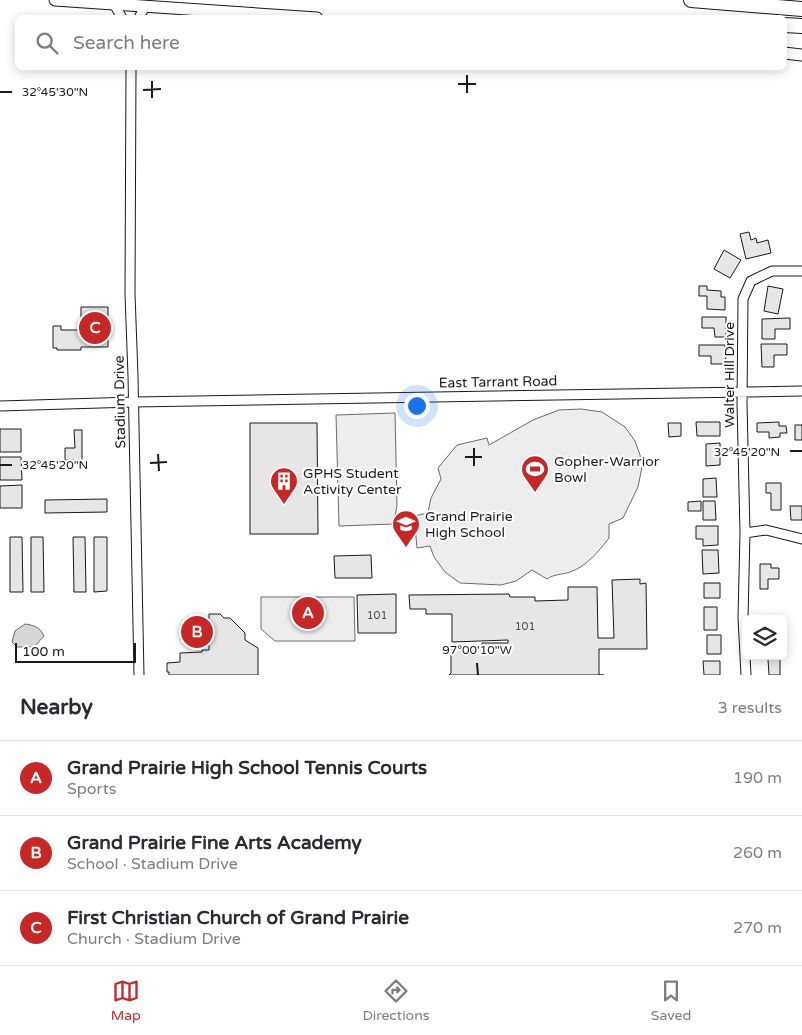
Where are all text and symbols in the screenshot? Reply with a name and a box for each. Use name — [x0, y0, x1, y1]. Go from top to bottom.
search box — [15, 15, 787, 70]
icon: search — [33, 29, 61, 57]
text: Search here — [73, 32, 180, 54]
text: 32°45'30"N — [22, 85, 88, 99]
pin: C — [79, 309, 111, 347]
street label: Walter Hill Drive — [721, 322, 738, 428]
street label: Stadium Drive — [111, 355, 129, 449]
street label: East Tarrant Road — [438, 372, 558, 392]
your location — [404, 393, 430, 419]
text: 32°45'20"N — [714, 445, 780, 459]
place label: Gopher-Warrior Bowl — [554, 453, 660, 486]
sports icon: Gopher-Warrior Bowl — [520, 454, 550, 493]
text: 32°45'20"N — [22, 458, 88, 472]
place label: GPHS Student Activity Center — [303, 465, 402, 498]
building icon: GPHS Student Activity Center — [269, 466, 299, 505]
place label: Grand Prairie High School — [425, 508, 513, 541]
school or university icon: Grand Prairie High School — [391, 509, 421, 548]
pin: A — [292, 594, 324, 632]
house number: 101 — [367, 609, 387, 622]
pin: B — [181, 613, 213, 651]
map controls — [742, 615, 787, 660]
button: layers — [742, 615, 787, 660]
house number: 101 — [515, 620, 535, 633]
scale bar — [15, 640, 136, 663]
text: 100 m — [22, 643, 65, 660]
text: 97°00'10"W — [442, 643, 512, 657]
text: Nearby — [20, 695, 93, 720]
text: 3 results — [718, 698, 782, 718]
text: Grand Prairie High School Tennis Courts — [67, 757, 427, 779]
text: A — [30, 768, 42, 788]
text: 190 m — [733, 768, 782, 788]
text: Sports — [67, 779, 116, 799]
text: Grand Prairie Fine Arts Academy — [67, 832, 362, 854]
text: B — [30, 843, 42, 863]
text: 260 m — [733, 843, 782, 863]
text: School · Stadium Drive — [67, 854, 238, 874]
text: First Christian Church of Grand Prairie — [67, 907, 409, 929]
text: C — [30, 918, 42, 938]
text: 270 m — [733, 918, 782, 938]
text: Church · Stadium Drive — [67, 929, 241, 949]
tab: Map — [111, 977, 141, 1024]
tab: Directions — [362, 977, 429, 1024]
tab: Saved — [651, 977, 691, 1024]

